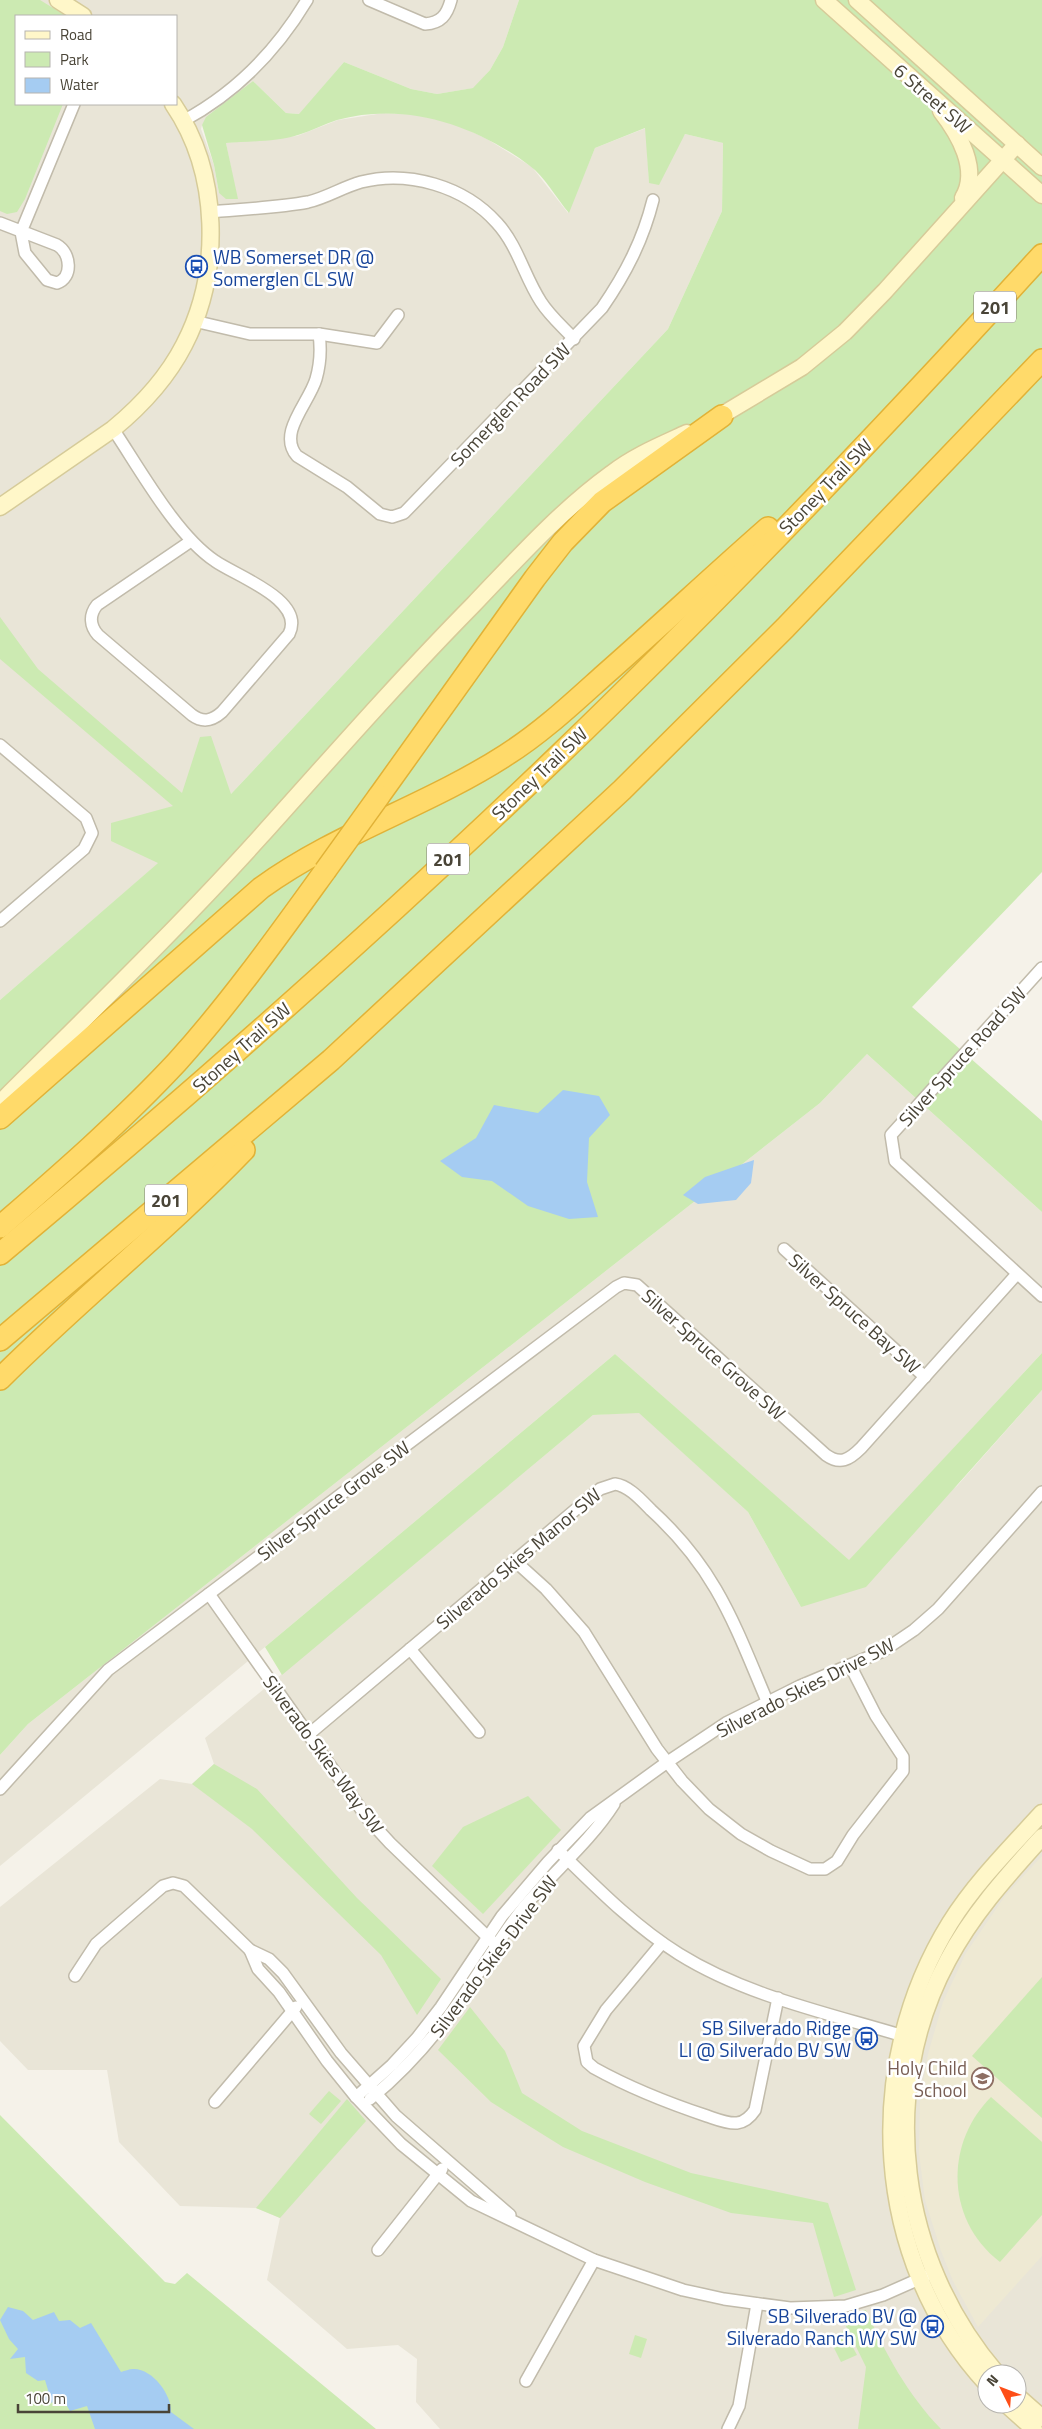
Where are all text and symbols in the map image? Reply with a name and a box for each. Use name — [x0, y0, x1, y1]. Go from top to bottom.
legend — [15, 15, 178, 105]
text: Road — [60, 23, 92, 46]
text: Park — [60, 48, 89, 71]
street label: 6 Street SW — [888, 56, 979, 140]
text: Water — [60, 73, 99, 96]
place label: WB Somerset DR @ Somerglen CL SW — [213, 242, 374, 293]
bus stop icon: WB Somerset DR @ Somerglen CL SW — [185, 255, 209, 279]
road number: 201 — [974, 292, 1016, 322]
street label: Somerglen Road SW — [443, 335, 577, 473]
street label: Stoney Trail SW — [771, 431, 879, 541]
street label: Stoney Trail SW — [484, 719, 594, 827]
road number: 201 — [427, 844, 469, 874]
street label: Silver Spruce Road SW — [891, 979, 1033, 1132]
street label: Stoney Trail SW — [185, 995, 297, 1099]
road number: 201 — [145, 1184, 187, 1216]
street label: Silver Spruce Bay SW — [783, 1246, 928, 1380]
street label: Silver Spruce Grove SW — [636, 1281, 793, 1427]
street label: Silver Spruce Grove SW — [250, 1433, 416, 1567]
street label: Silverado Skies Manor SW — [429, 1480, 607, 1636]
street label: Silverado Skies Drive SW — [711, 1629, 899, 1745]
street label: Silverado Skies Way SW — [256, 1668, 392, 1840]
street label: Silverado Skies Drive SW — [422, 1869, 564, 2043]
place label: SB Silverado Ridge LI @ Silverado BV SW — [679, 2013, 851, 2064]
bus stop icon: SB Silverado Ridge LI @ Silverado BV SW — [855, 2026, 879, 2050]
place label: Holy Child School — [887, 2053, 967, 2104]
school or university icon: Holy Child School — [971, 2066, 995, 2090]
place label: SB Silverado BV @ Silverado Ranch WY SW — [727, 2301, 917, 2352]
bus stop icon: SB Silverado BV @ Silverado Ranch WY SW — [921, 2314, 945, 2338]
north arrow — [977, 2364, 1027, 2414]
text: N — [981, 2369, 1003, 2391]
scale bar — [18, 2382, 169, 2414]
text: 100 m — [25, 2387, 66, 2410]

